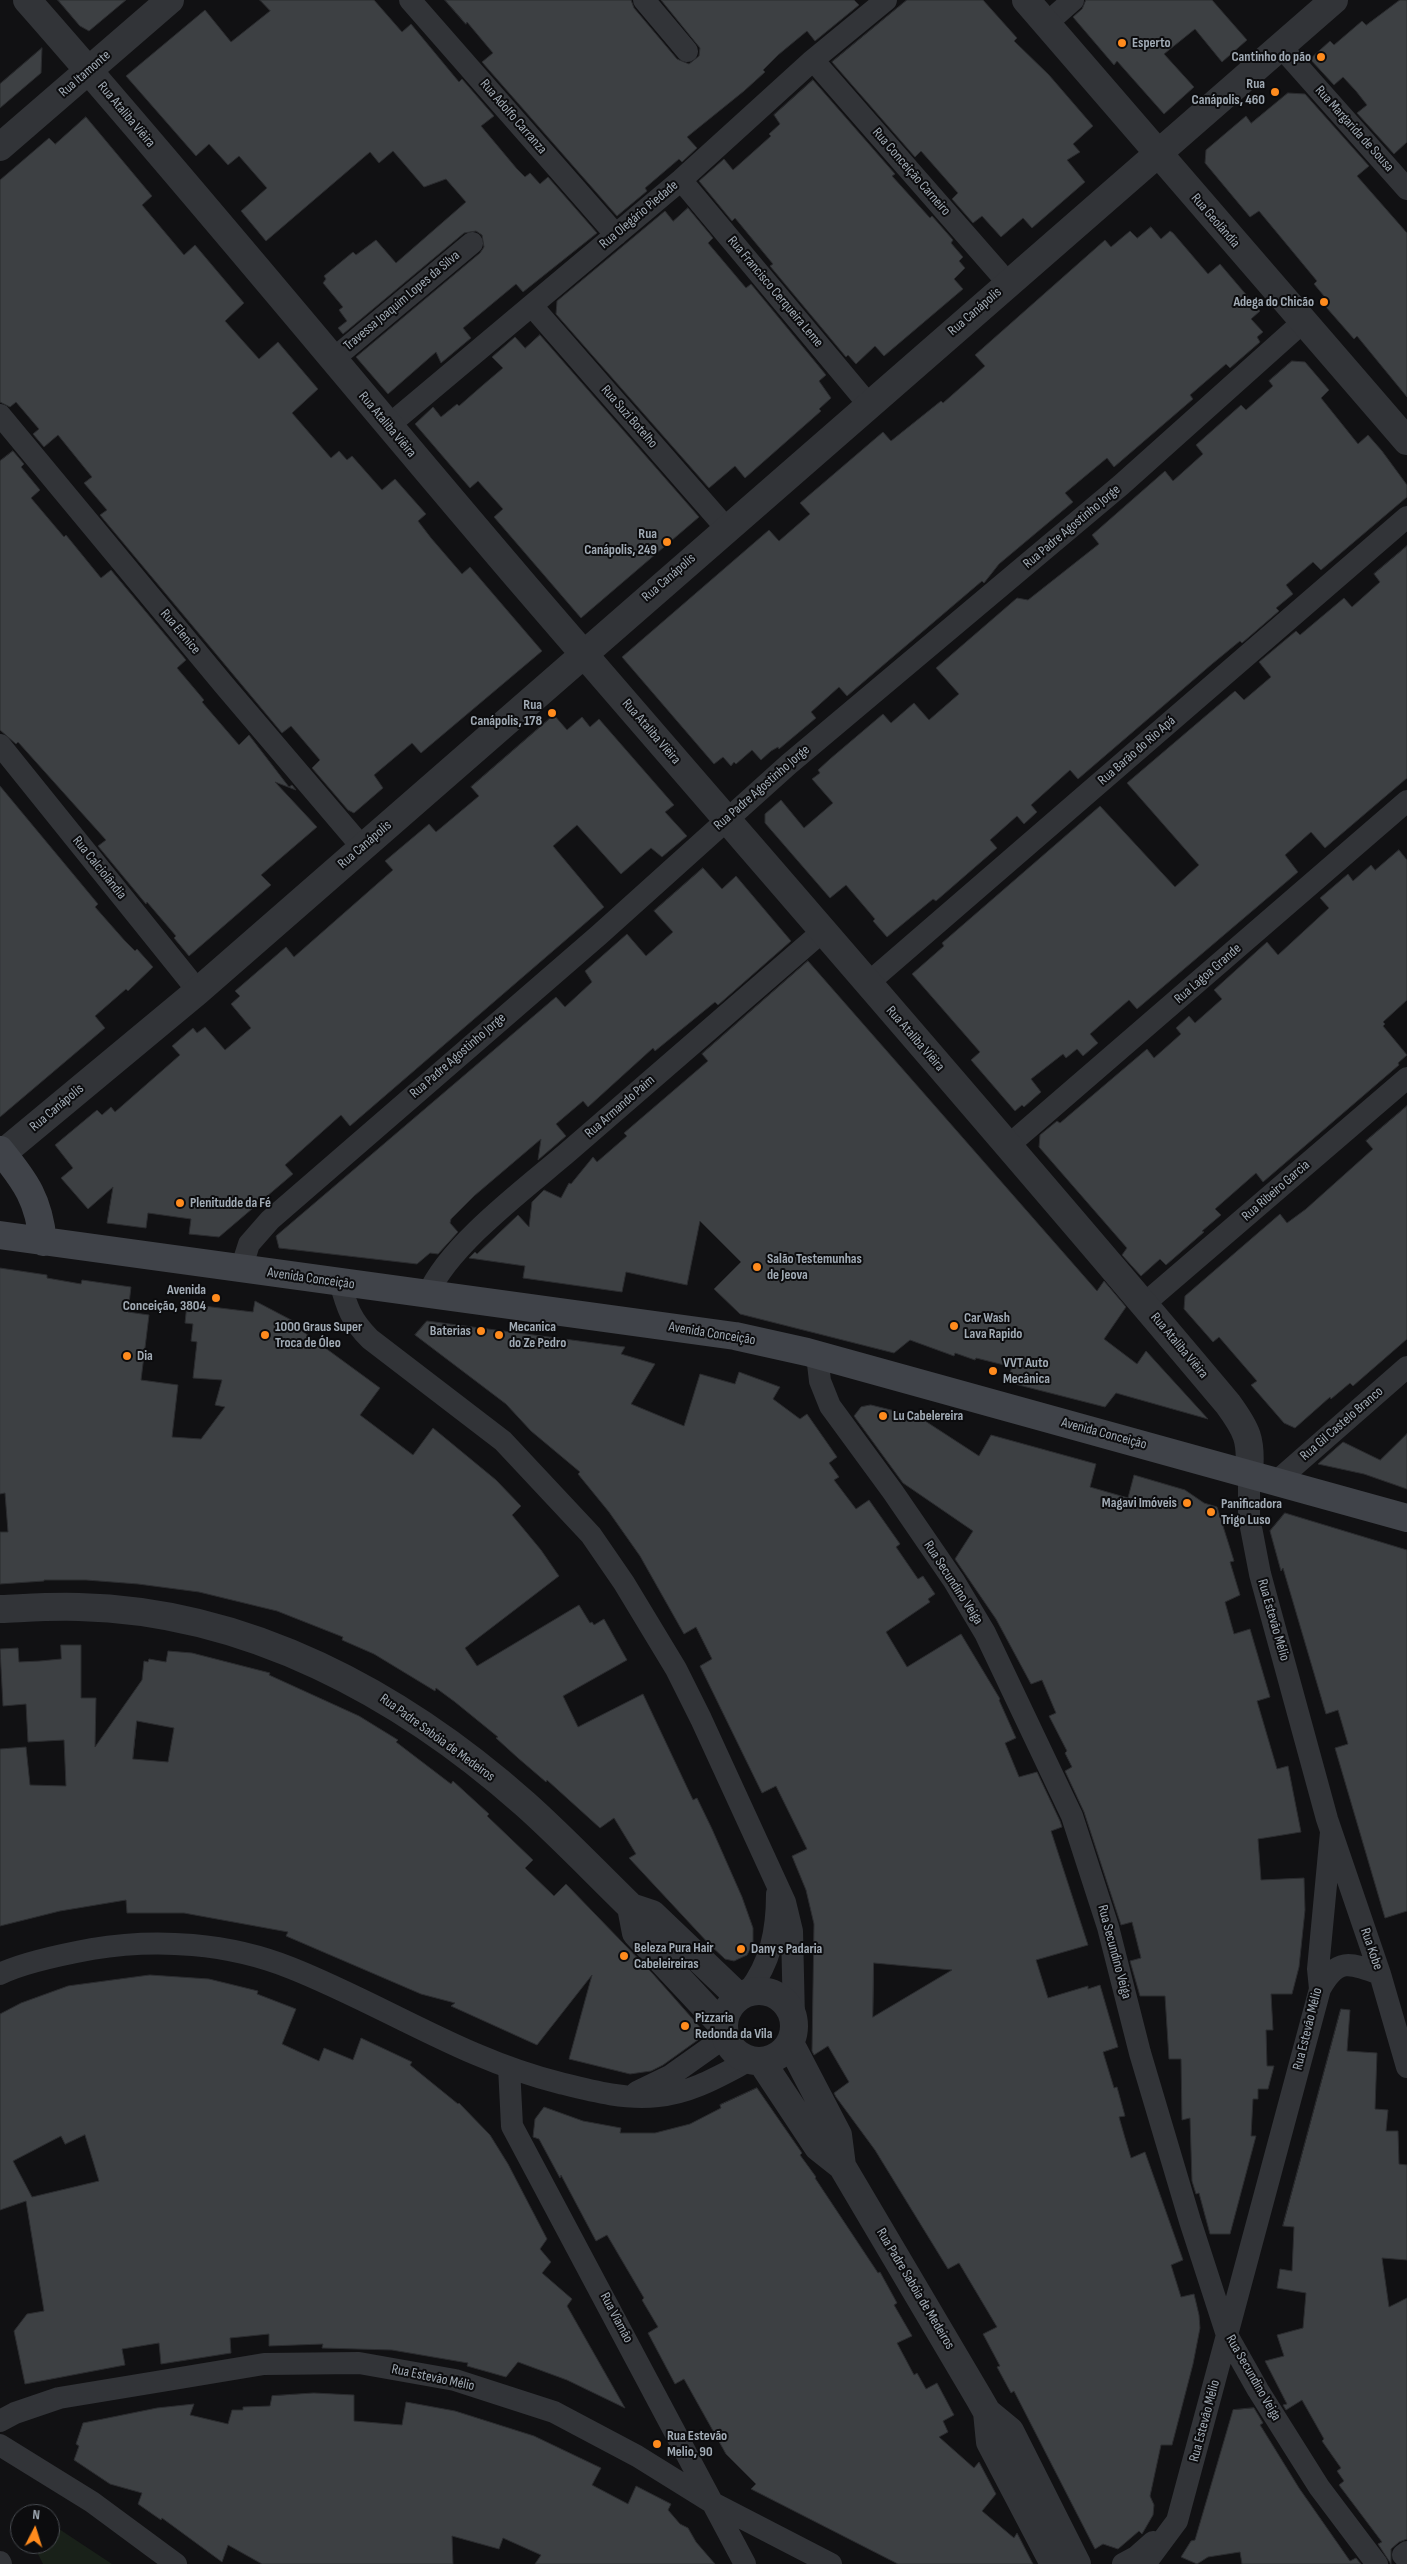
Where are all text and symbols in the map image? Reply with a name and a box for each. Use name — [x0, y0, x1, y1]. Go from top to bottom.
place label: Esperto — [1132, 35, 1171, 51]
marker: Esperto — [1116, 37, 1128, 49]
street label: Rua Itamonte — [56, 47, 114, 101]
place label: Cantinho do pão — [1231, 49, 1311, 65]
marker: Cantinho do pão — [1315, 51, 1327, 63]
street label: Rua Adolfo Carranza — [476, 76, 550, 158]
place label: Rua Canápolis, 460 — [1192, 76, 1265, 108]
street label: Rua Ataliba Viêira — [94, 79, 158, 151]
street label: Rua Margarida de Sousa — [1311, 83, 1397, 175]
marker: Rua Canápolis, 460 — [1269, 86, 1281, 98]
street label: Rua Conceição Carneiro — [868, 125, 954, 219]
street label: Rua Olegário Piedade — [596, 177, 682, 253]
street label: Rua Geolândia — [1187, 191, 1243, 251]
street label: Rua Francisco Cerqueira Leme — [724, 233, 826, 351]
street label: Travessa Joaquim Lopes da Silva — [341, 248, 463, 354]
street label: Rua Canápolis — [945, 284, 1005, 340]
place label: Adega do Chicão — [1233, 294, 1314, 310]
marker: Adega do Chicão — [1318, 296, 1330, 308]
street label: Rua Suzi Botelho — [597, 382, 661, 452]
street label: Rua Ataliba Viêira — [355, 389, 419, 461]
street label: Rua Padre Agostinho Jorge — [1020, 482, 1124, 572]
place label: Rua Canápolis, 249 — [584, 526, 657, 558]
marker: Rua Canápolis, 249 — [661, 536, 673, 548]
street label: Rua Canápolis — [639, 550, 699, 606]
street label: Rua Elenice — [156, 606, 204, 658]
street label: Rua Ataliba Viêira — [618, 696, 684, 768]
place label: Rua Canápolis, 178 — [470, 697, 542, 730]
marker: Rua Canápolis, 178 — [546, 707, 558, 719]
street label: Rua Barão do Rio Apá — [1095, 713, 1179, 789]
street label: Rua Padre Agostinho Jorge — [711, 742, 813, 834]
street label: Rua Canápolis — [335, 817, 395, 873]
street label: Rua Calciolândia — [68, 833, 130, 903]
street label: Rua Lagoa Grande — [1171, 940, 1245, 1008]
street label: Rua Ataliba Viêira — [882, 1003, 948, 1075]
street label: Rua Padre Agostinho Jorge — [407, 1010, 509, 1102]
street label: Rua Armando Paim — [582, 1072, 658, 1142]
street label: Rua Canápolis — [27, 1081, 87, 1135]
street label: Rua Ribeiro Garcia — [1239, 1157, 1313, 1225]
place label: Plenitudde da Fé — [190, 1195, 271, 1211]
marker: Plenitudde da Fé — [174, 1197, 186, 1209]
place label: Salão Testemunhas de Jeova — [767, 1251, 862, 1284]
marker: Salão Testemunhas de Jeova — [751, 1261, 763, 1273]
street label: Avenida Conceição — [266, 1265, 356, 1293]
place label: Avenida Conceição, 3804 — [123, 1282, 206, 1314]
marker: Avenida Conceição, 3804 — [210, 1292, 222, 1304]
place label: Car Wash Lava Rapido — [964, 1310, 1022, 1342]
street label: Rua Ataliba Viêira — [1147, 1310, 1211, 1382]
place label: 1000 Graus Super Troca de Óleo — [275, 1319, 362, 1351]
place label: Mecanica do Ze Pedro — [509, 1319, 566, 1351]
street label: Avenida Conceição — [667, 1319, 757, 1349]
marker: Car Wash Lava Rapido — [948, 1320, 960, 1332]
place label: Baterias — [430, 1323, 471, 1339]
marker: Baterias — [475, 1325, 487, 1337]
marker: 1000 Graus Super Troca de Óleo — [259, 1329, 271, 1341]
marker: Mecanica do Ze Pedro — [493, 1329, 505, 1341]
place label: Dia — [137, 1348, 153, 1364]
marker: Dia — [121, 1350, 133, 1362]
place label: VVT Auto Mecânica — [1003, 1355, 1050, 1388]
marker: VVT Auto Mecânica — [987, 1365, 999, 1377]
street label: Rua Gil Castelo Branco — [1297, 1383, 1387, 1465]
place label: Lu Cabelereira — [893, 1408, 963, 1424]
marker: Lu Cabelereira — [877, 1410, 889, 1422]
street label: Avenida Conceição — [1059, 1415, 1149, 1453]
place label: Magavi Imóveis — [1102, 1495, 1177, 1511]
place label: Panificadora Trigo Luso — [1221, 1496, 1282, 1528]
marker: Magavi Imóveis — [1181, 1497, 1193, 1509]
marker: Panificadora Trigo Luso — [1205, 1506, 1217, 1518]
street label: Rua Secundino Veiga — [920, 1538, 986, 1628]
street label: Rua Estevão Mélio — [1253, 1577, 1293, 1663]
street label: Rua Padre Sabóia de Medeiros — [376, 1691, 498, 1785]
street label: Rua Secundino Veiga — [1093, 1903, 1135, 2001]
street label: Rua Kobe — [1356, 1926, 1386, 1972]
place label: Beleza Pura Hair Cabeleireiras — [634, 1940, 714, 1972]
place label: Dany s Padaria — [751, 1941, 822, 1957]
marker: Dany s Padaria — [735, 1943, 747, 1955]
marker: Beleza Pura Hair Cabeleireiras — [618, 1950, 630, 1962]
street label: Rua Estevão Mélio — [1290, 1986, 1326, 2072]
place label: Pizzaria Redonda da Vila — [695, 2010, 772, 2042]
marker: Pizzaria Redonda da Vila — [679, 2020, 691, 2032]
street label: Rua Padre Sabóia de Medeiros — [872, 2225, 958, 2353]
street label: Rua Viamão — [596, 2290, 636, 2346]
street label: Rua Secundino Veiga — [1222, 2332, 1284, 2424]
street label: Rua Estevão Mélio — [390, 2361, 476, 2395]
street label: Rua Estevão Mélio — [1186, 2378, 1224, 2464]
place label: Rua Estevão Melio, 90 — [667, 2428, 727, 2460]
marker: Rua Estevão Melio, 90 — [651, 2438, 663, 2450]
north arrow — [10, 2504, 60, 2554]
text: N — [32, 2506, 41, 2523]

